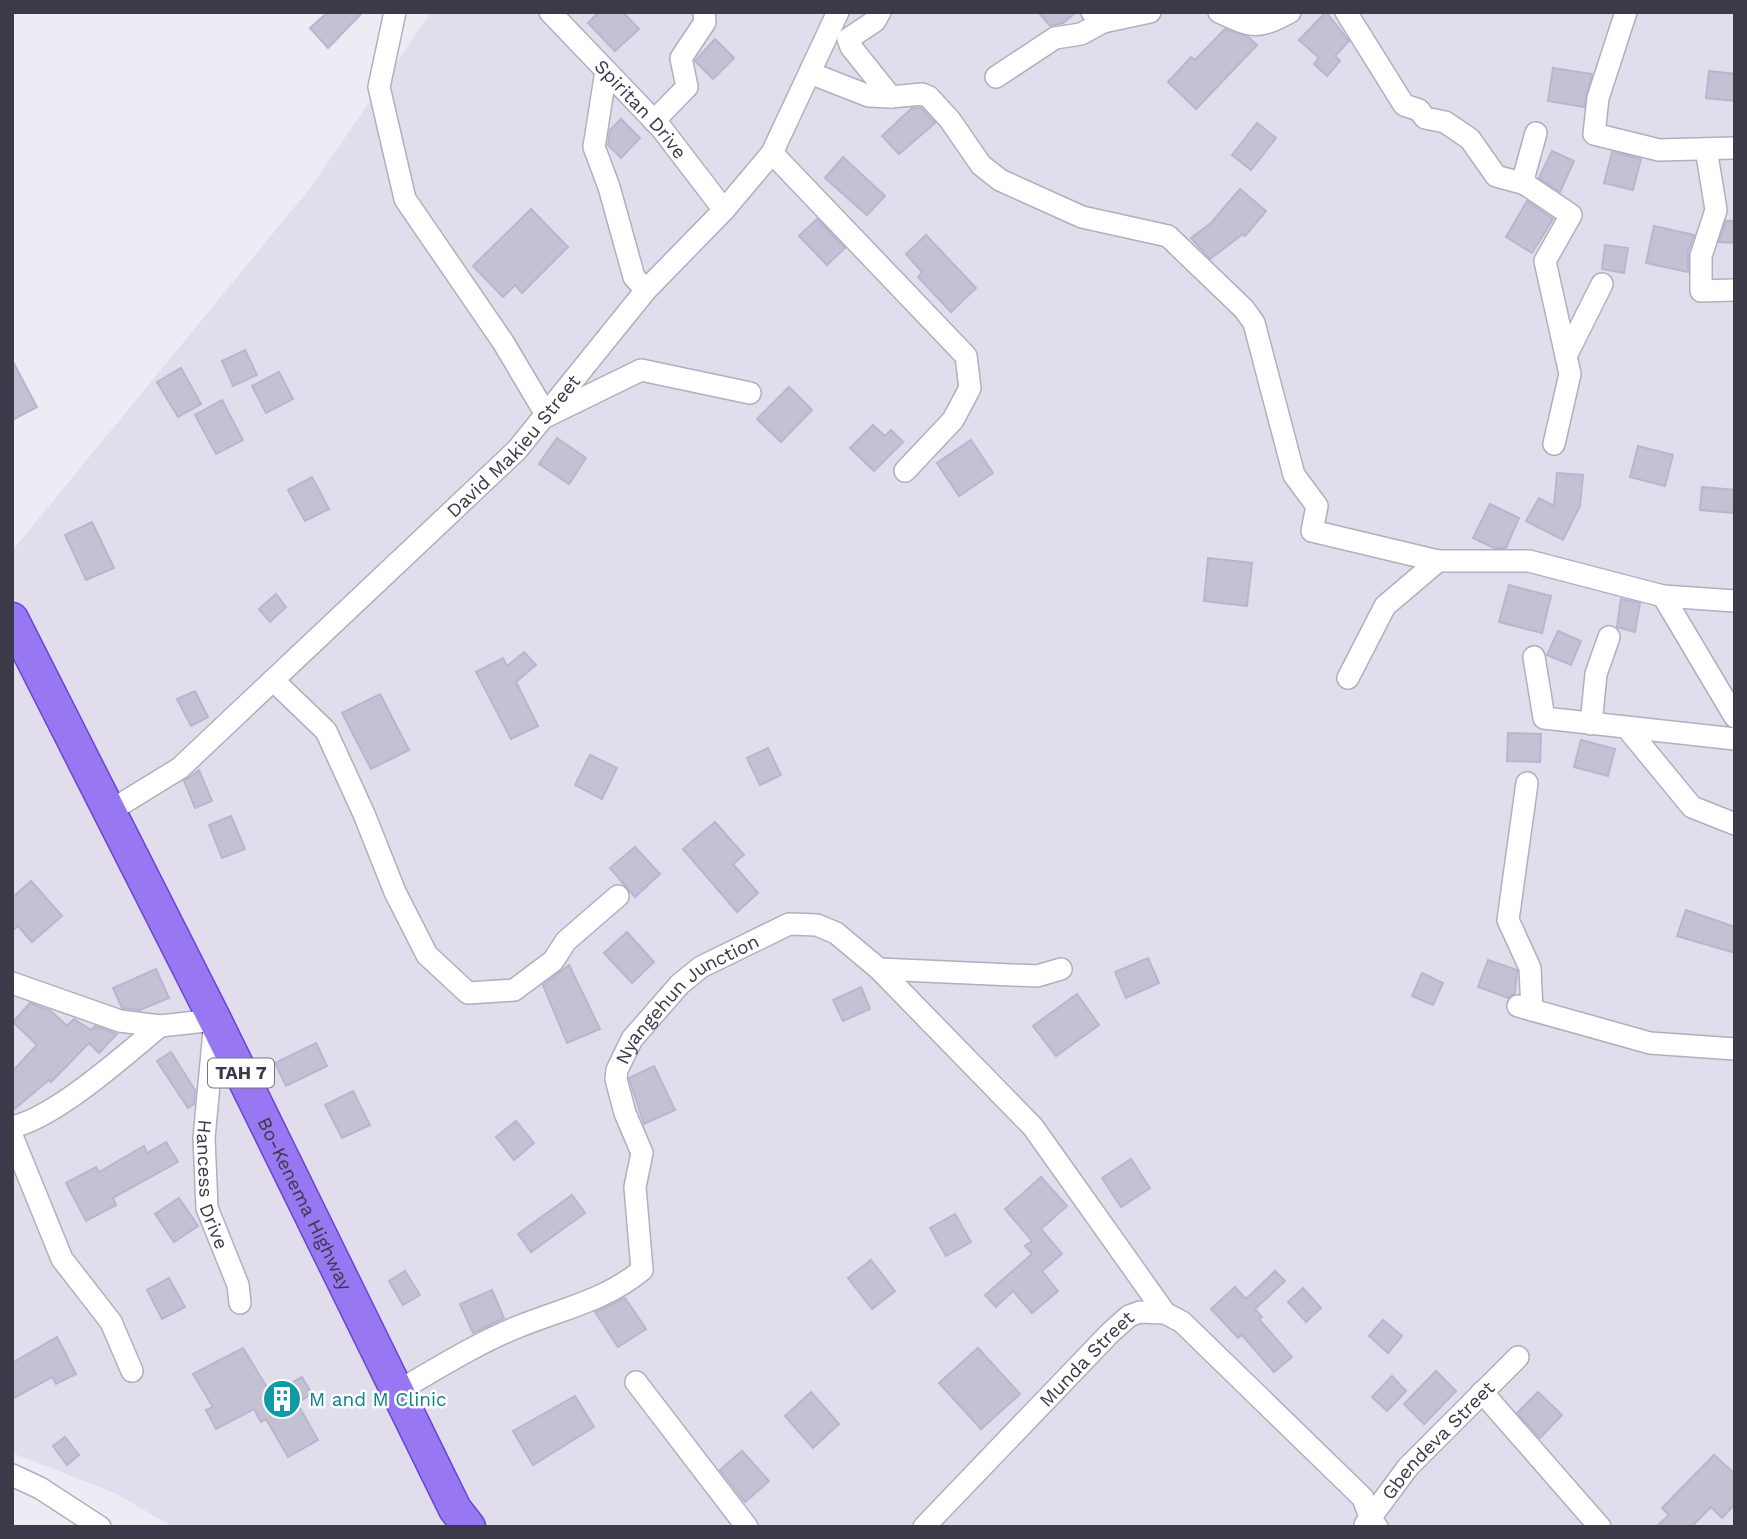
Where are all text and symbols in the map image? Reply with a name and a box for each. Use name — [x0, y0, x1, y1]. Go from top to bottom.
street label: Spiritan Drive — [590, 55, 691, 163]
street label: David Makieu Street — [442, 370, 585, 522]
street label: Nyangehun Junction — [611, 929, 763, 1068]
road number: TAH 7 — [208, 1058, 274, 1088]
street label: Bo-Kenema Highway — [252, 1113, 357, 1294]
street label: Hancess Drive — [192, 1118, 233, 1253]
street label: Munda Street — [1035, 1306, 1139, 1412]
street label: Gbendeva Street — [1377, 1376, 1499, 1504]
building icon: M and M Clinic — [261, 1378, 303, 1420]
place label: M and M Clinic — [309, 1388, 447, 1411]

